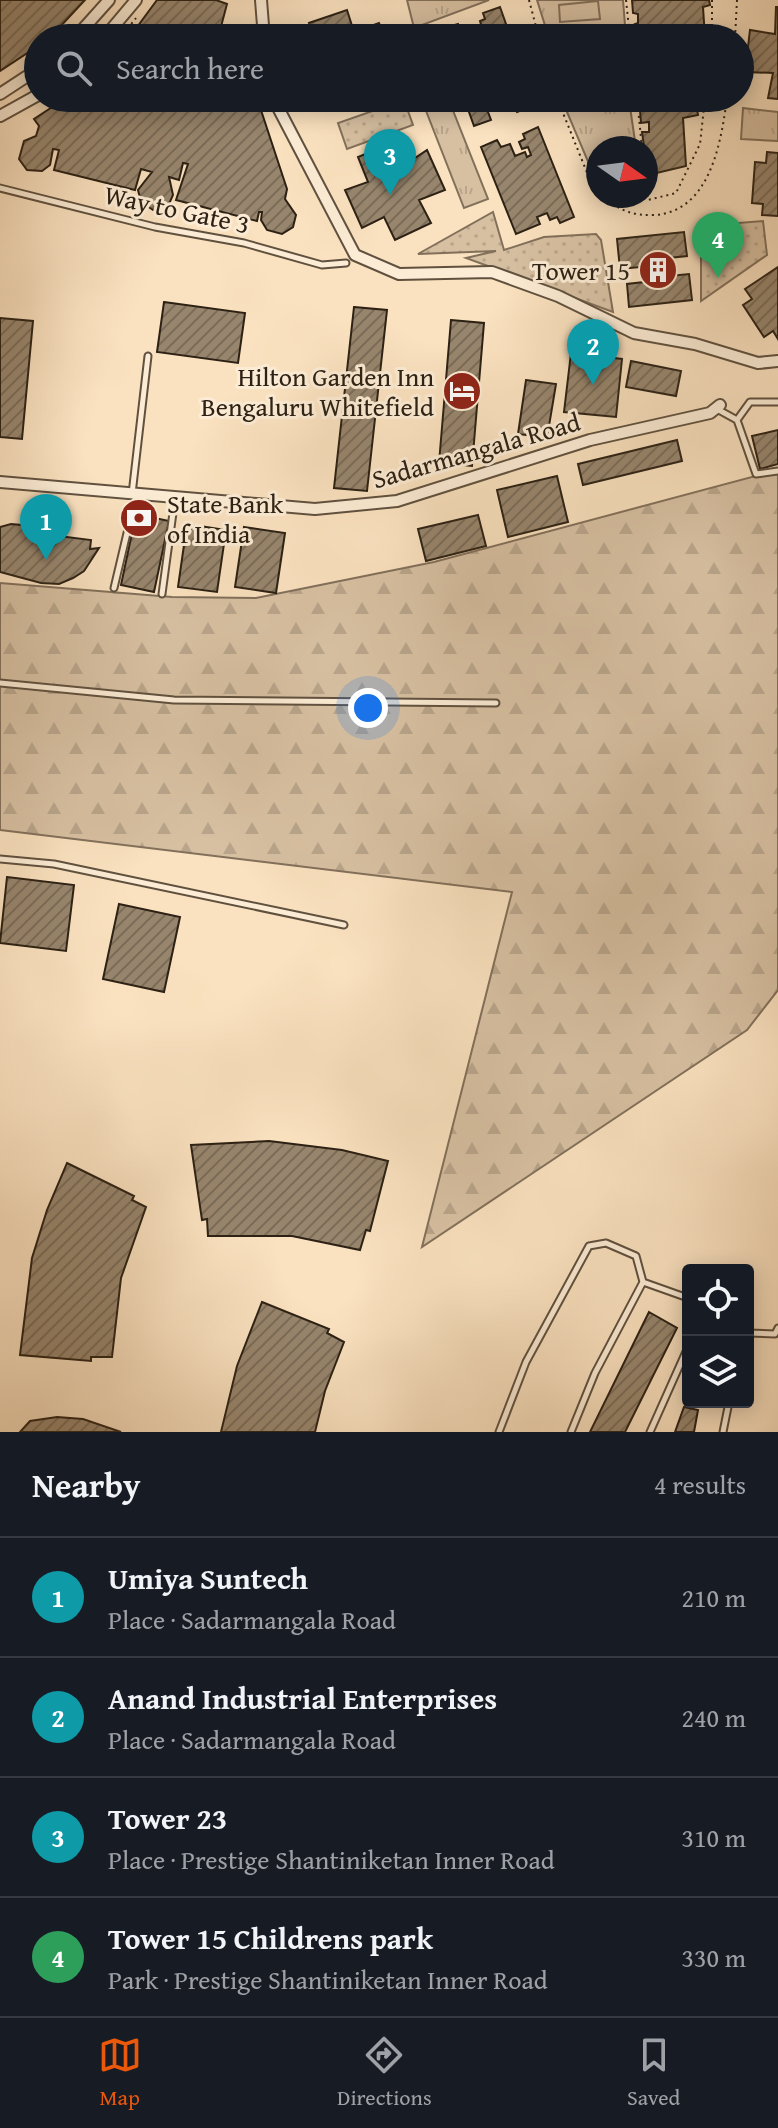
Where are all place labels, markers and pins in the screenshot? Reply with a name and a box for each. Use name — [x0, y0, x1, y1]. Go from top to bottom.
pin: 3 — [364, 129, 416, 195]
pin: 4 — [692, 212, 744, 278]
building icon: Tower 15 — [637, 249, 679, 291]
place label: Tower 15 — [532, 251, 630, 290]
pin: 2 — [567, 319, 619, 385]
place label: Hilton Garden Inn Bengaluru Whitefield — [201, 357, 434, 426]
hotel icon: Hilton Garden Inn Bengaluru Whitefield — [441, 370, 483, 412]
place label: State Bank of India — [167, 484, 284, 553]
pin: 1 — [20, 494, 72, 560]
bank icon: State Bank of India — [118, 497, 160, 539]

